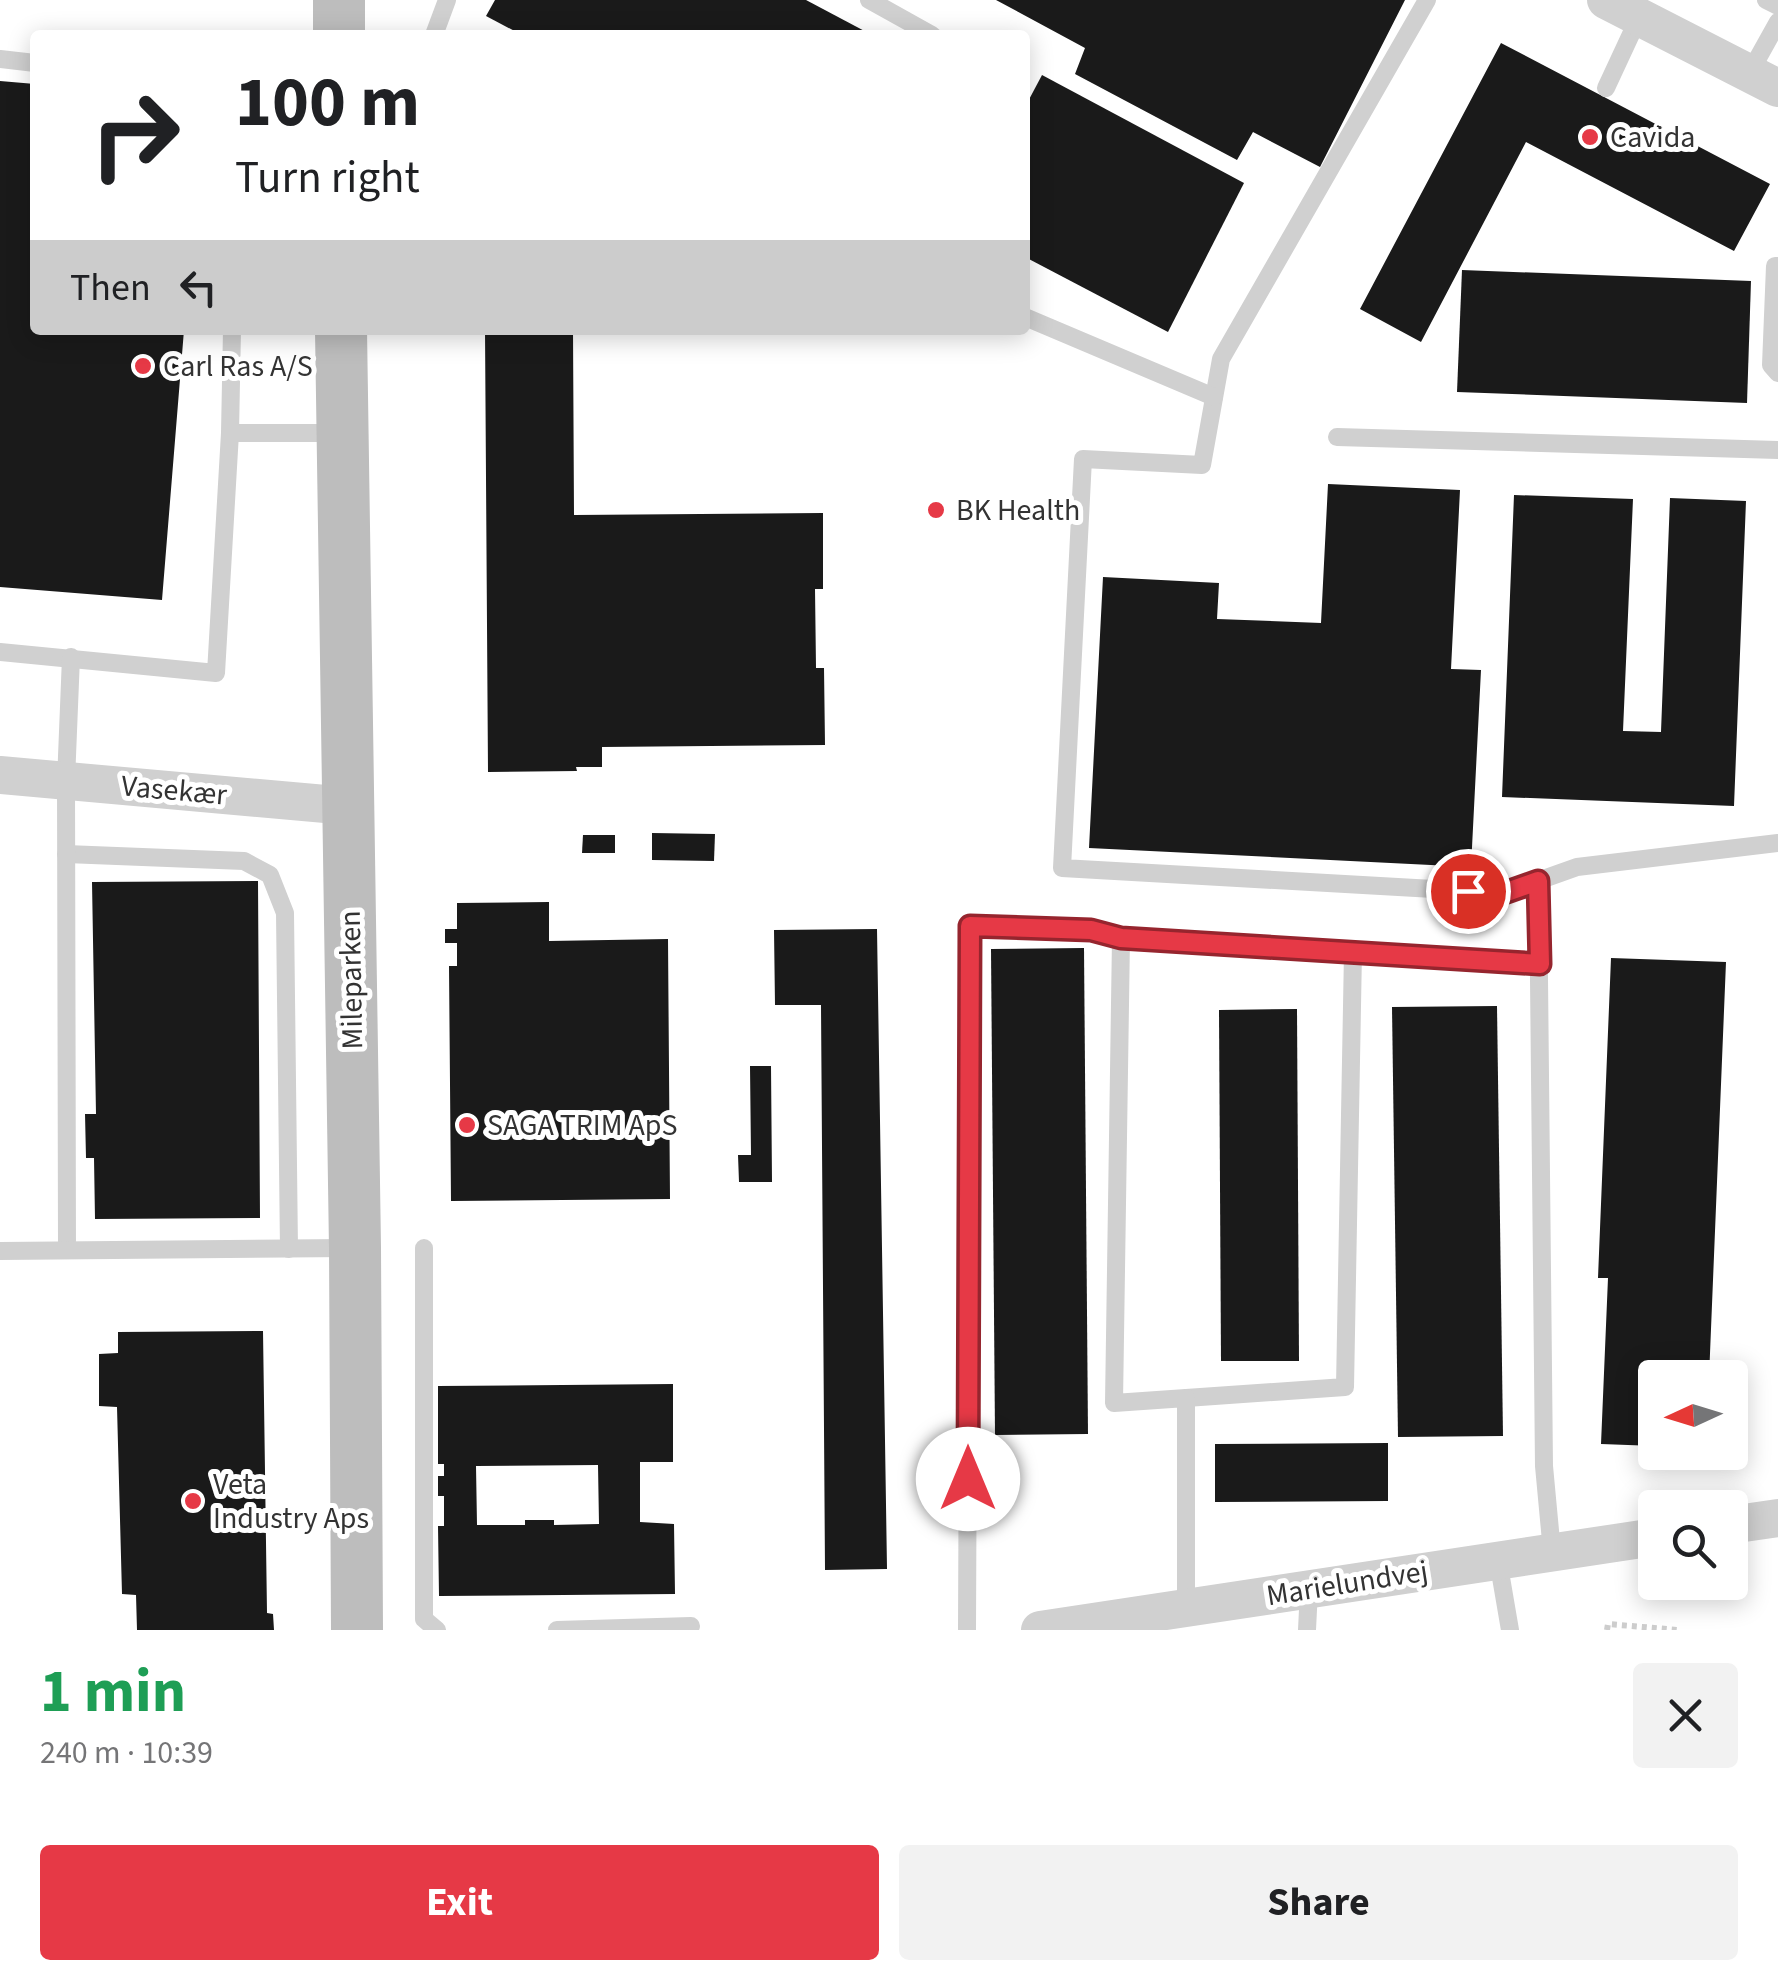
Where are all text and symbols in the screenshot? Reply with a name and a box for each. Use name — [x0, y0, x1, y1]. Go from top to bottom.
text: 100 m — [235, 53, 420, 153]
icon: right — [70, 70, 200, 200]
place label: Cavida — [1610, 116, 1695, 159]
marker: Cavida — [1579, 126, 1601, 148]
text: Turn right — [235, 146, 420, 210]
icon: left — [171, 260, 226, 315]
text: Then — [70, 261, 151, 315]
place label: Carl Ras A/S — [163, 345, 313, 388]
marker: Carl Ras A/S — [132, 355, 154, 377]
place label: BK Health — [956, 489, 1080, 532]
marker: BK Health — [925, 499, 947, 521]
street label: Vasekær — [119, 764, 229, 817]
pin — [1426, 849, 1511, 934]
icon: arrive — [1441, 864, 1496, 919]
street label: Mileparken — [329, 910, 374, 1050]
place label: SAGA TRIM ApS — [487, 1104, 678, 1147]
marker: SAGA TRIM ApS — [456, 1114, 478, 1136]
north arrow — [1638, 1360, 1748, 1470]
map controls — [1638, 1360, 1748, 1600]
position arrow — [916, 1427, 1020, 1531]
place label: Veta Industry Aps — [213, 1463, 369, 1540]
marker: Veta Industry Aps — [182, 1490, 204, 1512]
button: search — [1638, 1490, 1748, 1600]
street label: Marielundvej — [1263, 1550, 1431, 1617]
text: 1 min — [40, 1650, 186, 1735]
button: close — [1633, 1663, 1738, 1768]
text: 240 m · 10:39 — [40, 1730, 213, 1776]
button: Exit — [40, 1845, 879, 1960]
button: Share — [899, 1845, 1738, 1960]

